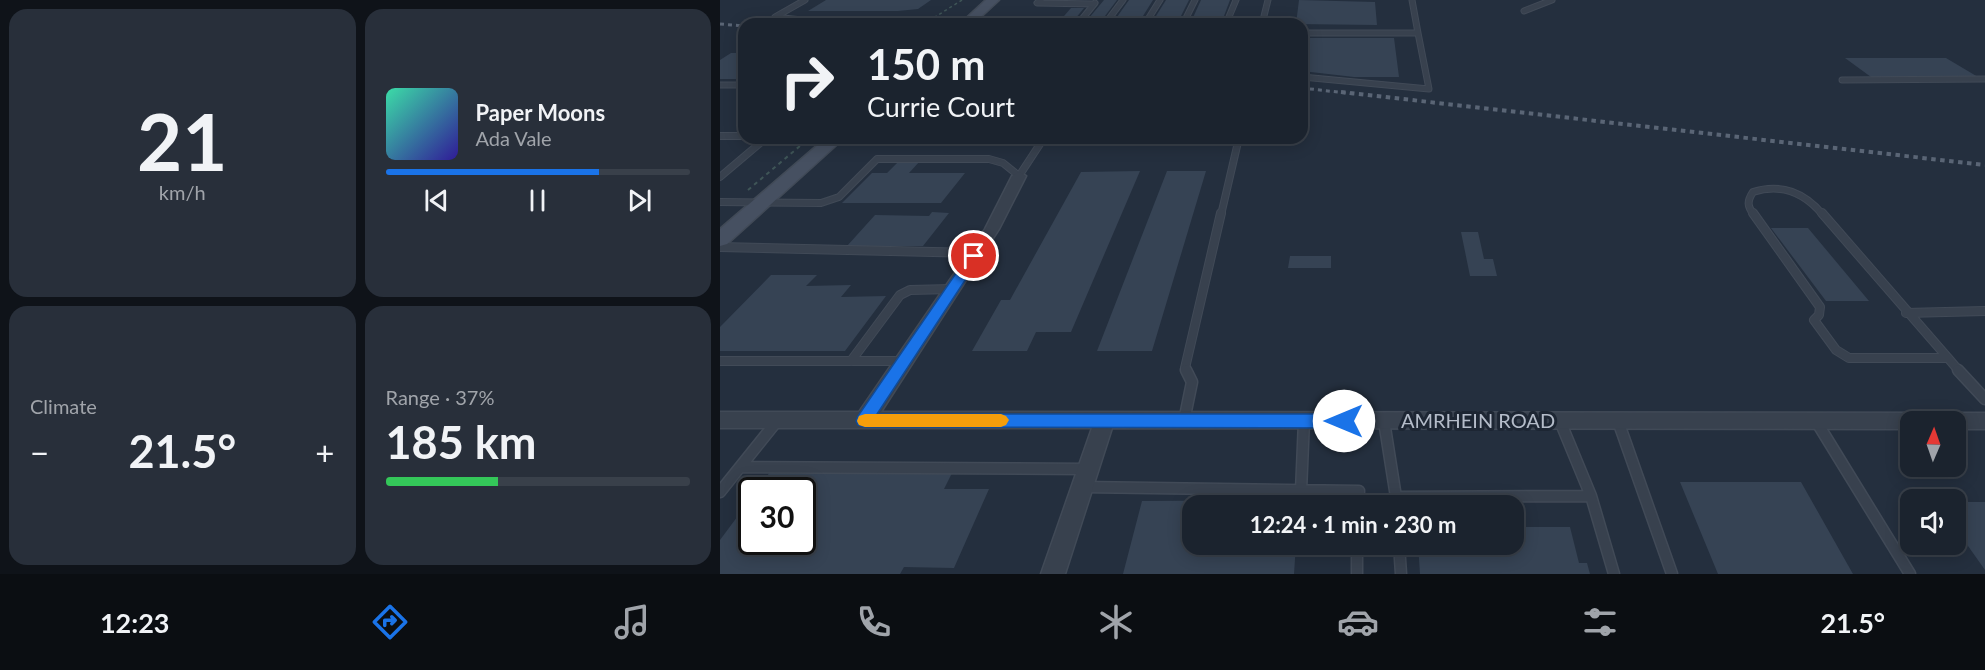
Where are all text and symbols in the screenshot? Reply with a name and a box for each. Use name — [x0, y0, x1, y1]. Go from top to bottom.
text: 150 m — [867, 39, 985, 89]
icon: right — [768, 42, 846, 120]
text: Currie Court — [867, 90, 1015, 123]
text: 21 — [137, 94, 227, 188]
text: Paper Moons — [476, 99, 605, 126]
text: Ada Vale — [476, 126, 552, 150]
text: km/h — [159, 180, 206, 204]
icon: previous — [420, 184, 453, 217]
icon: pause — [521, 184, 554, 217]
icon: next — [623, 184, 656, 217]
pin — [948, 230, 999, 281]
icon: arrive — [957, 239, 990, 272]
text: Range · 37% — [386, 385, 494, 409]
position arrow — [1312, 389, 1376, 453]
text: Climate — [30, 394, 97, 418]
street label: AMRHEIN ROAD — [1401, 408, 1555, 432]
north arrow — [1900, 411, 1966, 477]
map controls — [1900, 411, 1966, 555]
text: 185 km — [386, 415, 536, 469]
text: 21.5° — [128, 424, 236, 478]
text: − — [30, 432, 49, 472]
text: + — [315, 432, 335, 472]
speed limit sign: 30 — [738, 477, 816, 555]
button: sound — [1900, 489, 1966, 555]
text: 12:24 · 1 min · 230 m — [1250, 511, 1456, 538]
icon: directions — [369, 601, 411, 643]
icon: music — [611, 601, 653, 643]
icon: phone — [853, 601, 895, 643]
icon: climate — [1095, 601, 1137, 643]
icon: car — [1337, 601, 1379, 643]
icon: filters — [1579, 601, 1621, 643]
text: 12:23 — [100, 606, 170, 639]
text: 21.5° — [1820, 606, 1885, 639]

